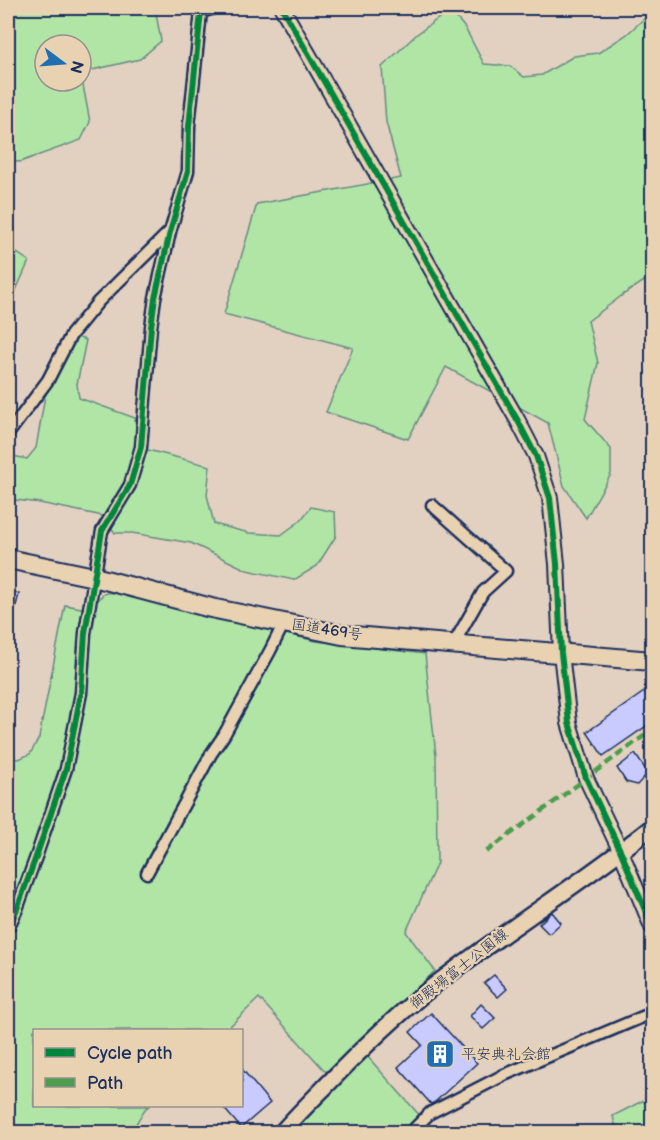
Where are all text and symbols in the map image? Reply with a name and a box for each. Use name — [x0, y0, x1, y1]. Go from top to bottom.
north arrow — [33, 33, 93, 93]
text: N — [65, 58, 87, 75]
street label: 国道469号 — [290, 615, 364, 645]
street label: 御殿場富士公園線 — [406, 925, 512, 1013]
legend — [33, 1029, 243, 1107]
building icon: 平安典礼会館 — [424, 1038, 456, 1070]
text: Cycle path — [87, 1043, 173, 1064]
place label: 平安典礼会館 — [461, 1045, 551, 1064]
text: Path — [87, 1073, 123, 1094]

